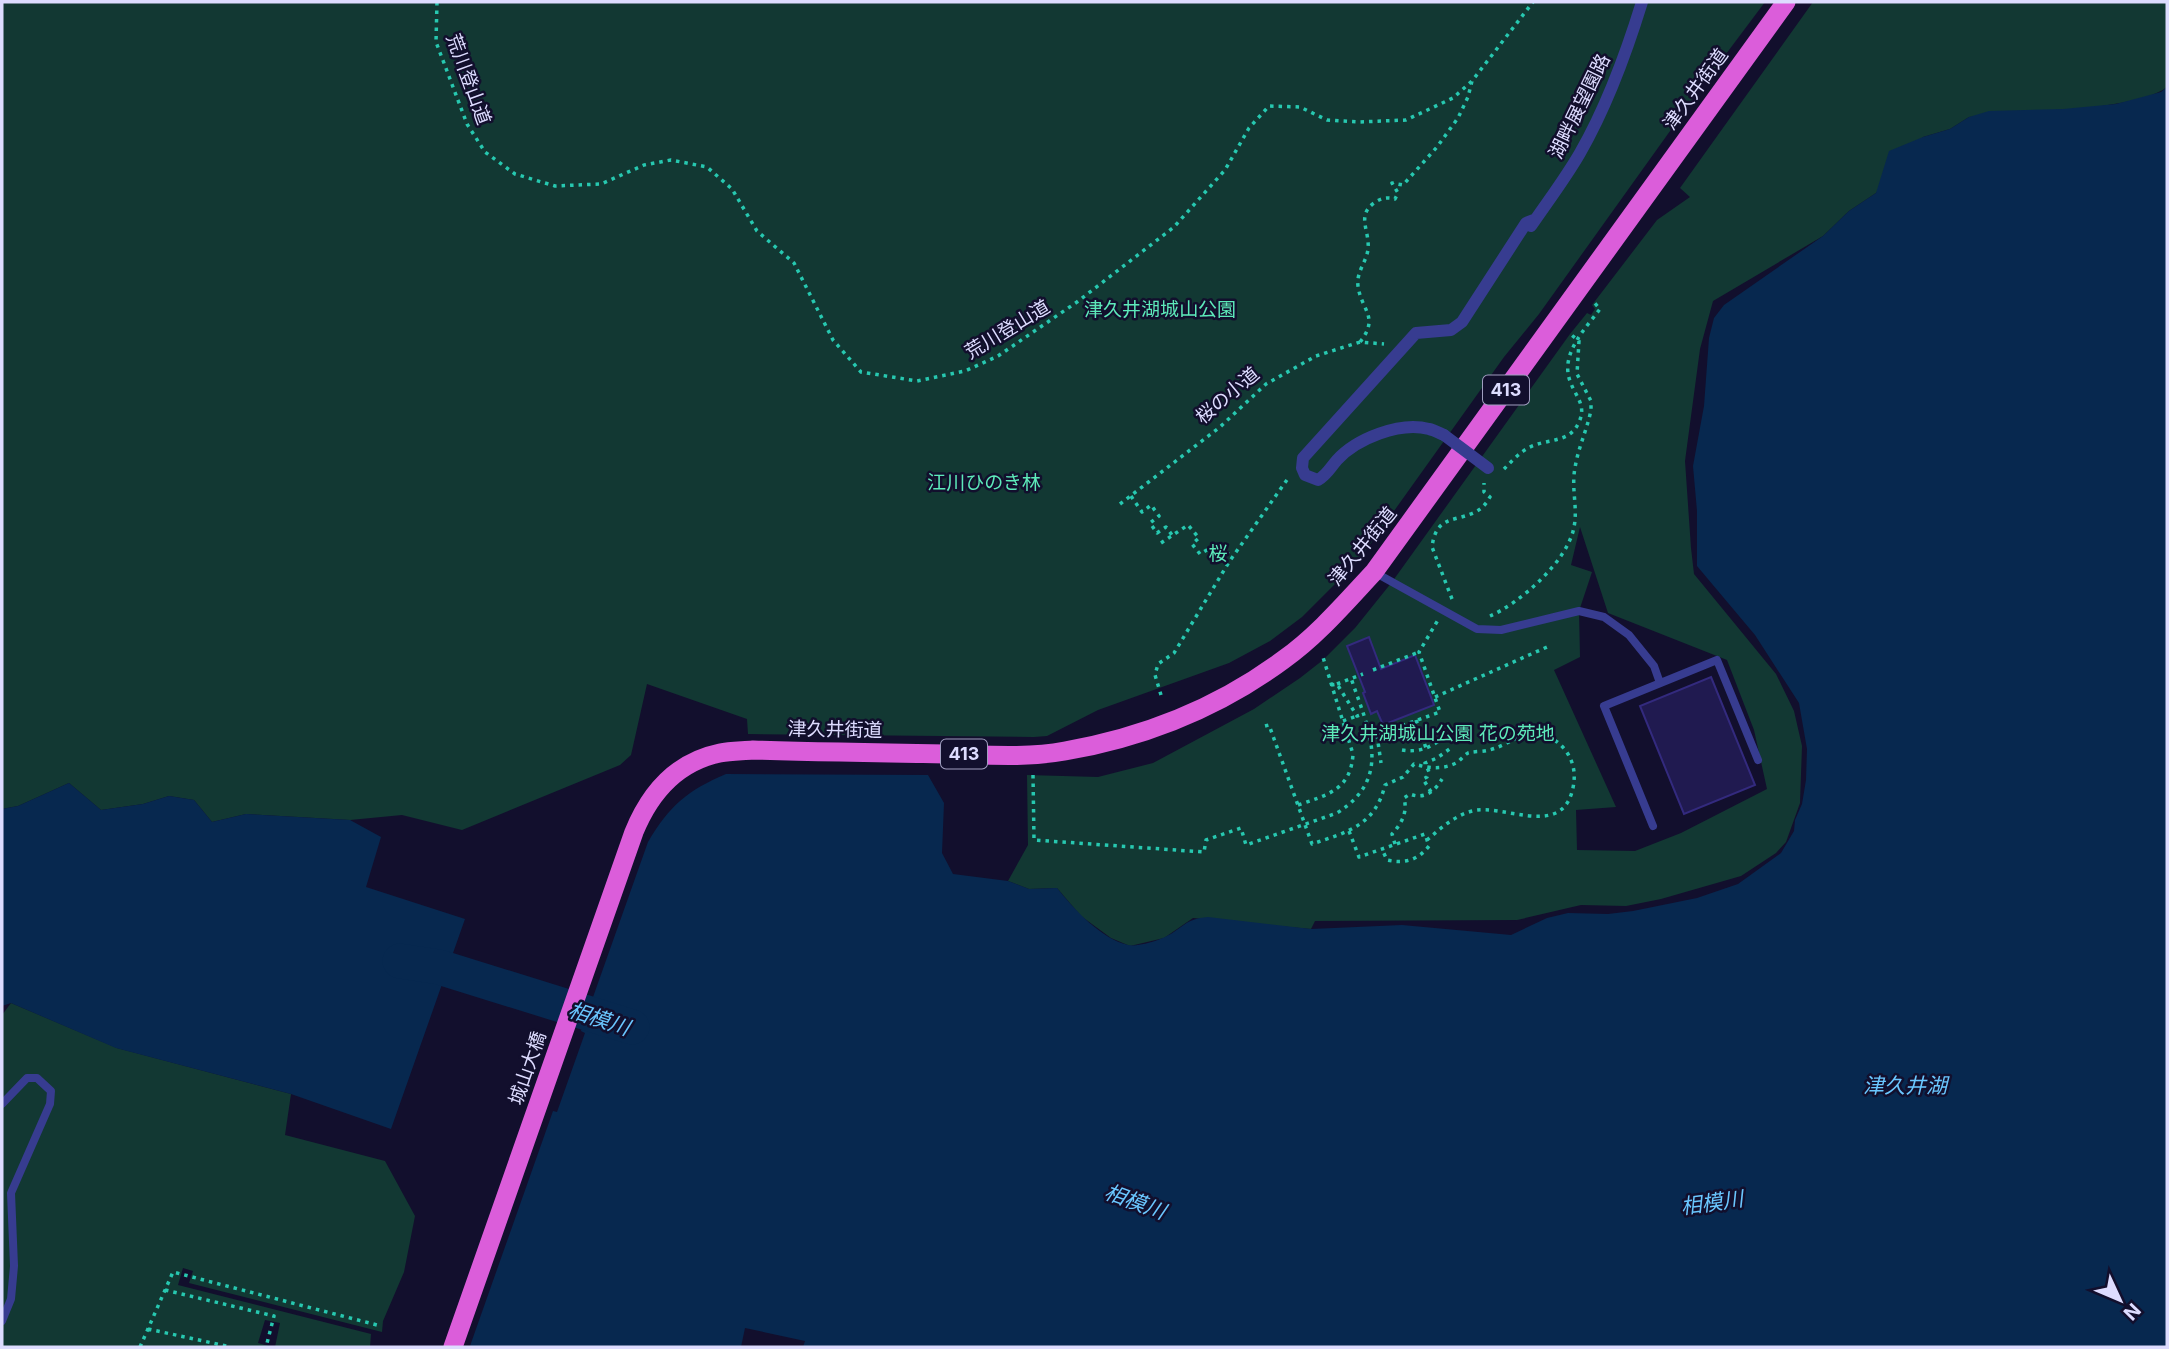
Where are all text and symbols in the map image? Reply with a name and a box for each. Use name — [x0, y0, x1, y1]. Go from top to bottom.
street label: 荒川登山道 — [441, 31, 496, 128]
street label: 津久井街道 — [1658, 44, 1733, 134]
street label: 湖畔展望園路 — [1544, 50, 1615, 162]
street label: 荒川登山道 — [961, 295, 1054, 364]
park label: 津久井湖城山公園 — [1084, 298, 1236, 321]
street label: 桜の小道 — [1191, 362, 1264, 429]
road number: 413 — [1483, 376, 1529, 404]
park label: 江川ひのき林 — [927, 471, 1041, 494]
street label: 津久井街道 — [1324, 502, 1401, 590]
park label: 桜 — [1208, 542, 1228, 565]
street label: 津久井街道 — [787, 717, 883, 742]
park label: 津久井湖城山公園 花の苑地 — [1321, 722, 1555, 745]
road number: 413 — [941, 740, 987, 768]
water label: 相模川 — [565, 997, 635, 1041]
street label: 城山大橋 — [504, 1028, 551, 1108]
water label: 津久井湖 — [1863, 1073, 1950, 1098]
water label: 相模川 — [1101, 1179, 1171, 1225]
water label: 相模川 — [1679, 1185, 1747, 1219]
north arrow — [2085, 1265, 2155, 1335]
text: N — [2119, 1298, 2145, 1325]

